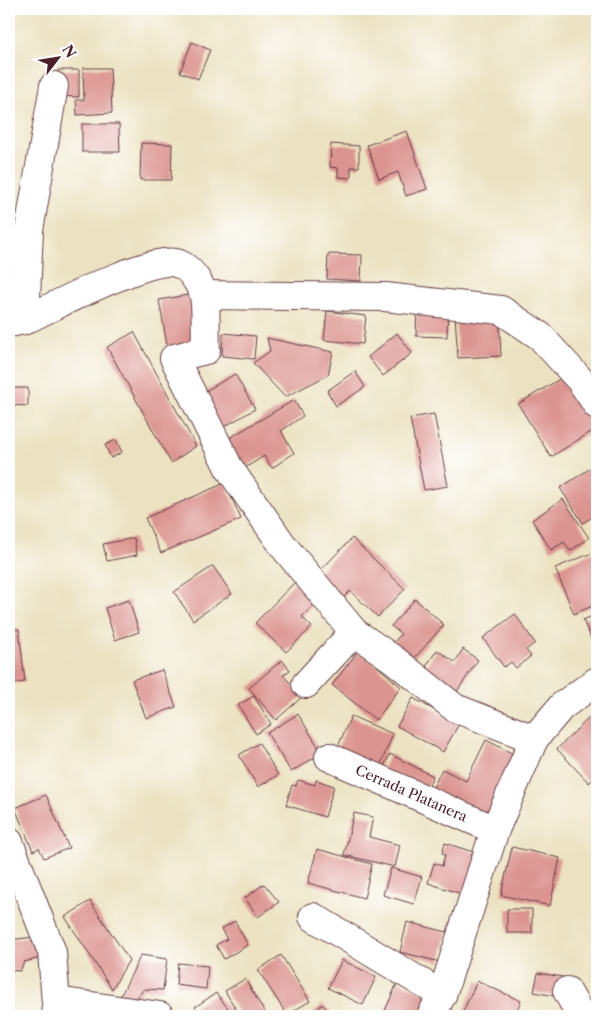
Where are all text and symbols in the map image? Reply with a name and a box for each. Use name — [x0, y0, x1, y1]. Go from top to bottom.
north arrow — [32, 32, 82, 82]
text: N — [58, 41, 80, 61]
street label: Cerrada Platanera — [353, 761, 471, 826]

